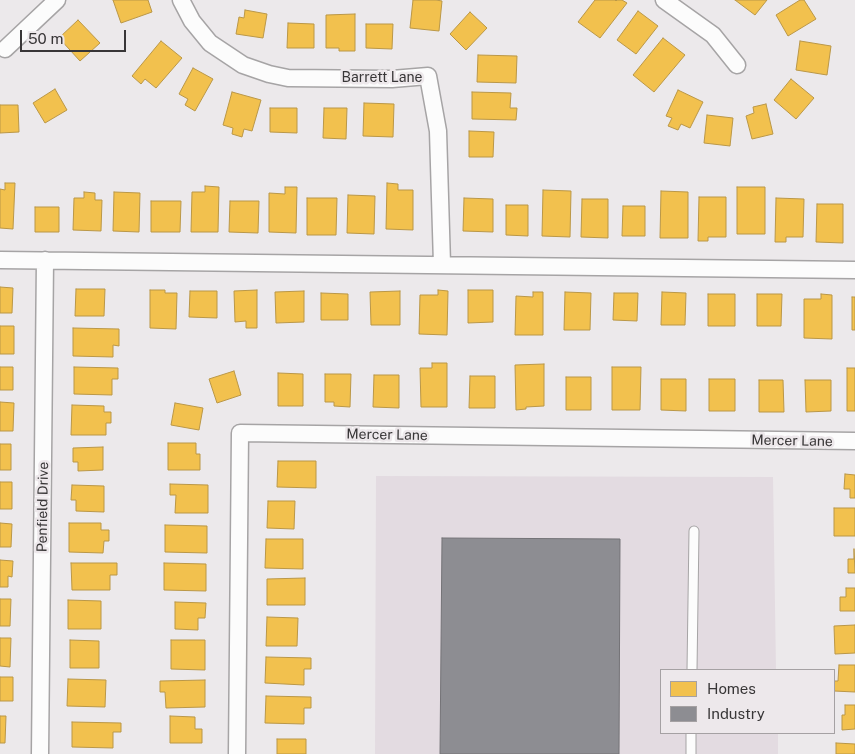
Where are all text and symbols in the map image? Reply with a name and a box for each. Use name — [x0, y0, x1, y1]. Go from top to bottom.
scale bar — [22, 20, 129, 52]
text: 50 m — [28, 30, 63, 47]
street label: Barrett Lane — [342, 70, 422, 86]
street label: Mercer Lane — [346, 426, 428, 444]
street label: Mercer Lane — [751, 432, 833, 450]
street label: Penfield Drive — [34, 462, 52, 552]
legend — [660, 669, 835, 734]
text: Homes — [707, 680, 756, 697]
text: Industry — [707, 705, 765, 722]

